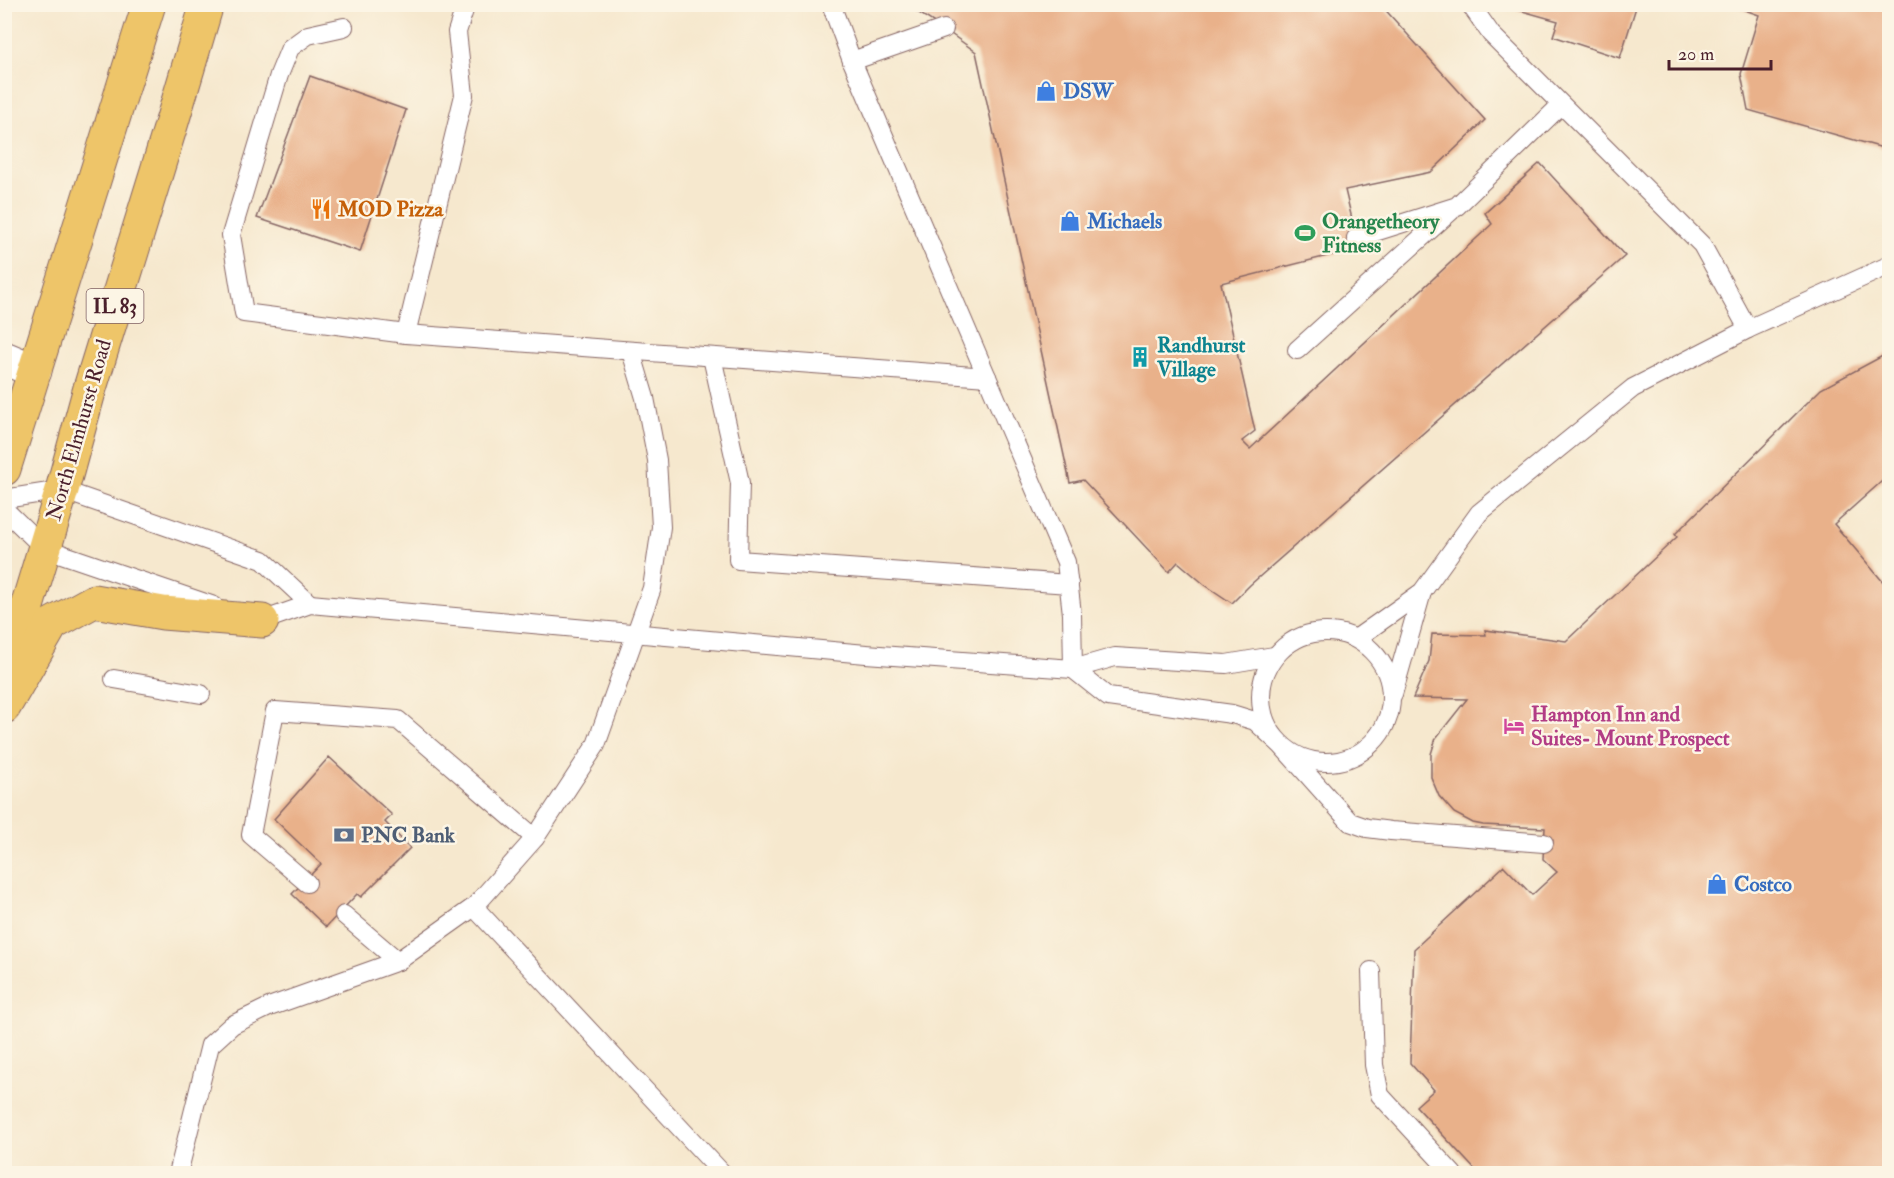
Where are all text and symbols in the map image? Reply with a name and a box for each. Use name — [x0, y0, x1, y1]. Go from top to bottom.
scale bar — [1669, 33, 1771, 71]
text: 20 m — [1678, 43, 1714, 66]
place label: DSW — [1063, 78, 1115, 105]
shop icon: DSW — [1034, 79, 1058, 103]
place label: MOD Pizza — [337, 196, 445, 223]
restaurant icon: MOD Pizza — [309, 197, 333, 221]
place label: Michaels — [1086, 208, 1162, 235]
place label: Orangetheory Fitness — [1322, 208, 1440, 259]
shop icon: Michaels — [1058, 209, 1082, 233]
sports icon: Orangetheory Fitness — [1293, 221, 1317, 245]
road number: IL 83 — [86, 289, 144, 323]
place label: Randhurst Village — [1156, 332, 1246, 383]
street label: North Elmhurst Road — [40, 336, 118, 524]
building icon: Randhurst Village — [1128, 345, 1152, 369]
place label: Hampton Inn and Suites- Mount Prospect — [1531, 701, 1730, 752]
hotel icon: Hampton Inn and Suites- Mount Prospect — [1502, 714, 1526, 738]
place label: PNC Bank — [361, 822, 456, 849]
bank icon: PNC Bank — [332, 823, 356, 847]
place label: Costco — [1734, 871, 1792, 898]
shop icon: Costco — [1705, 872, 1729, 896]

